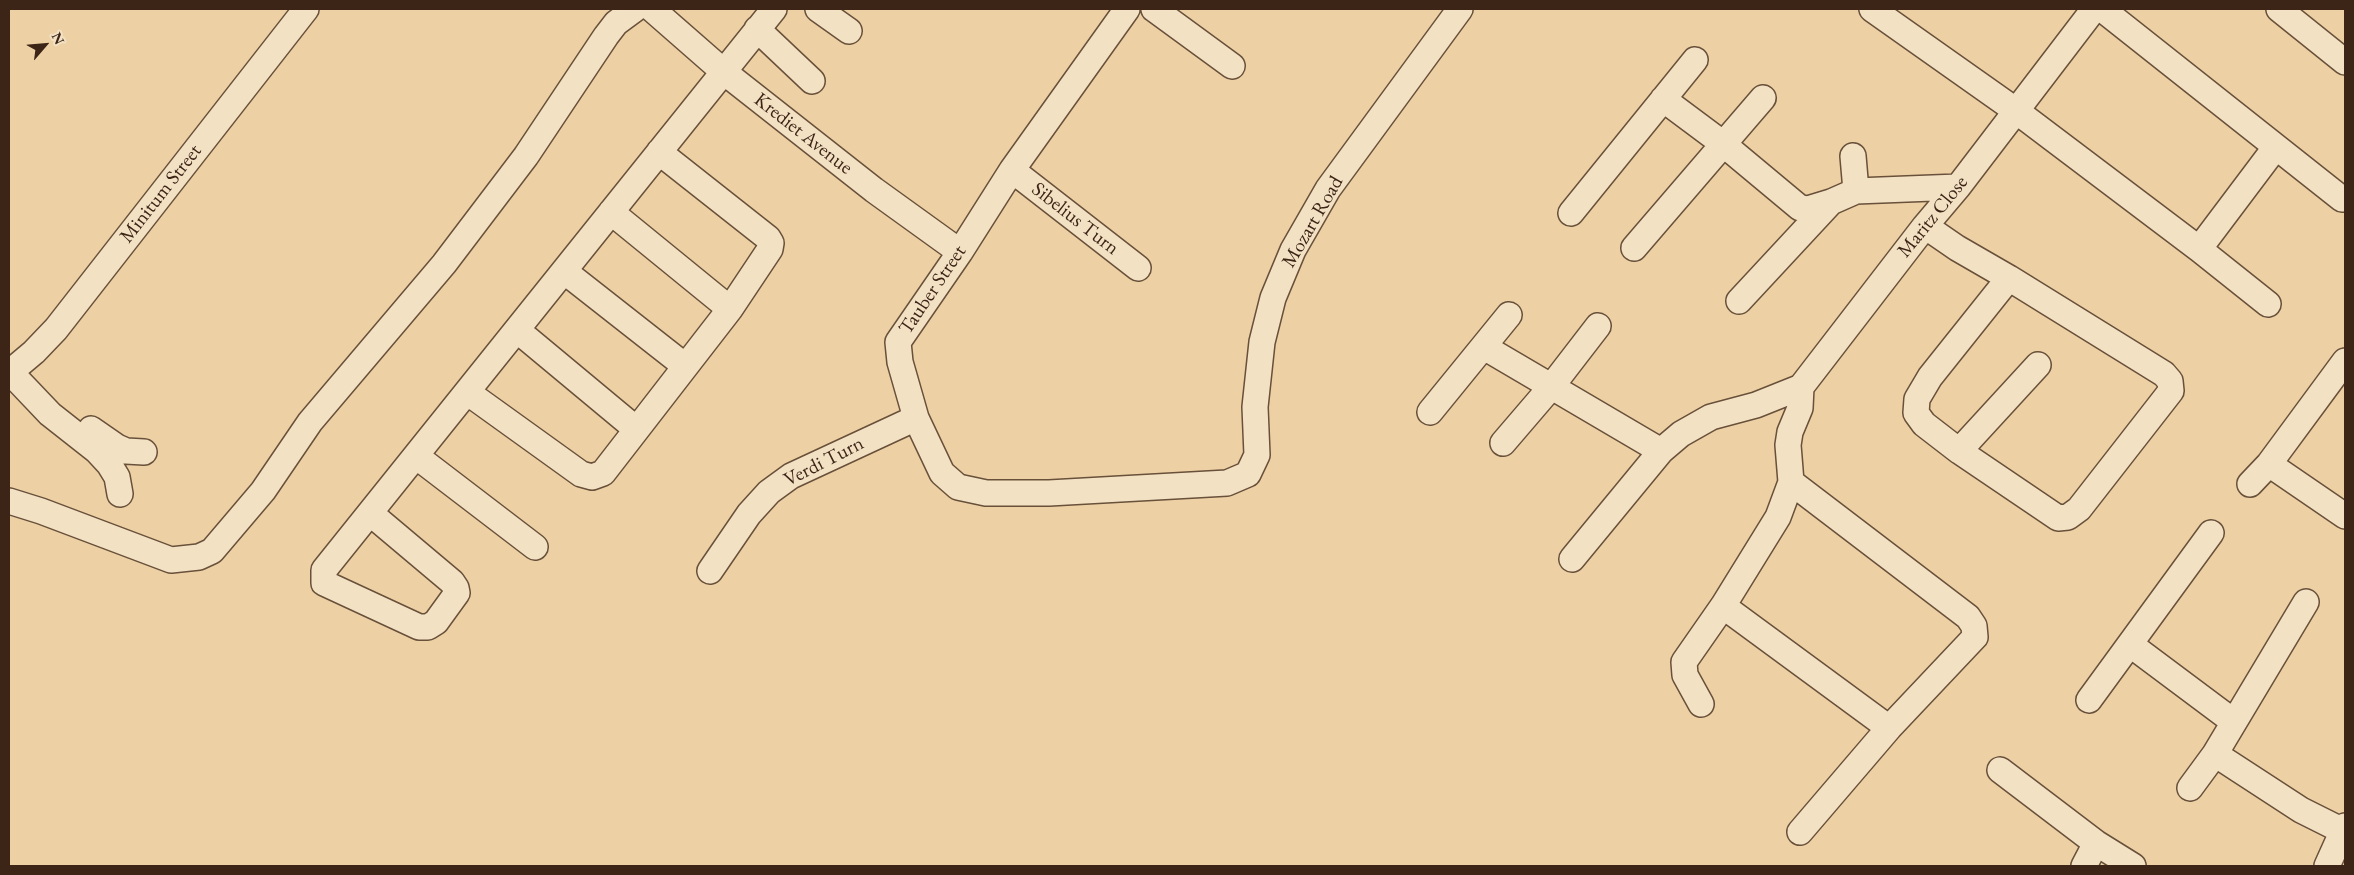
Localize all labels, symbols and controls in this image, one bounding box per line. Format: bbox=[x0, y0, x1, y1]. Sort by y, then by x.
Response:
north arrow bbox=[20, 20, 70, 70]
text: N bbox=[48, 29, 69, 47]
street label: Krediet Avenue bbox=[749, 88, 857, 180]
street label: Minitum Street bbox=[115, 140, 207, 248]
street label: Maritz Close bbox=[1893, 171, 1973, 263]
street label: Mozart Road bbox=[1277, 172, 1349, 272]
street label: Sibelius Turn bbox=[1027, 177, 1123, 261]
street label: Tauber Street bbox=[894, 241, 972, 339]
street label: Verdi Turn bbox=[780, 432, 868, 492]

